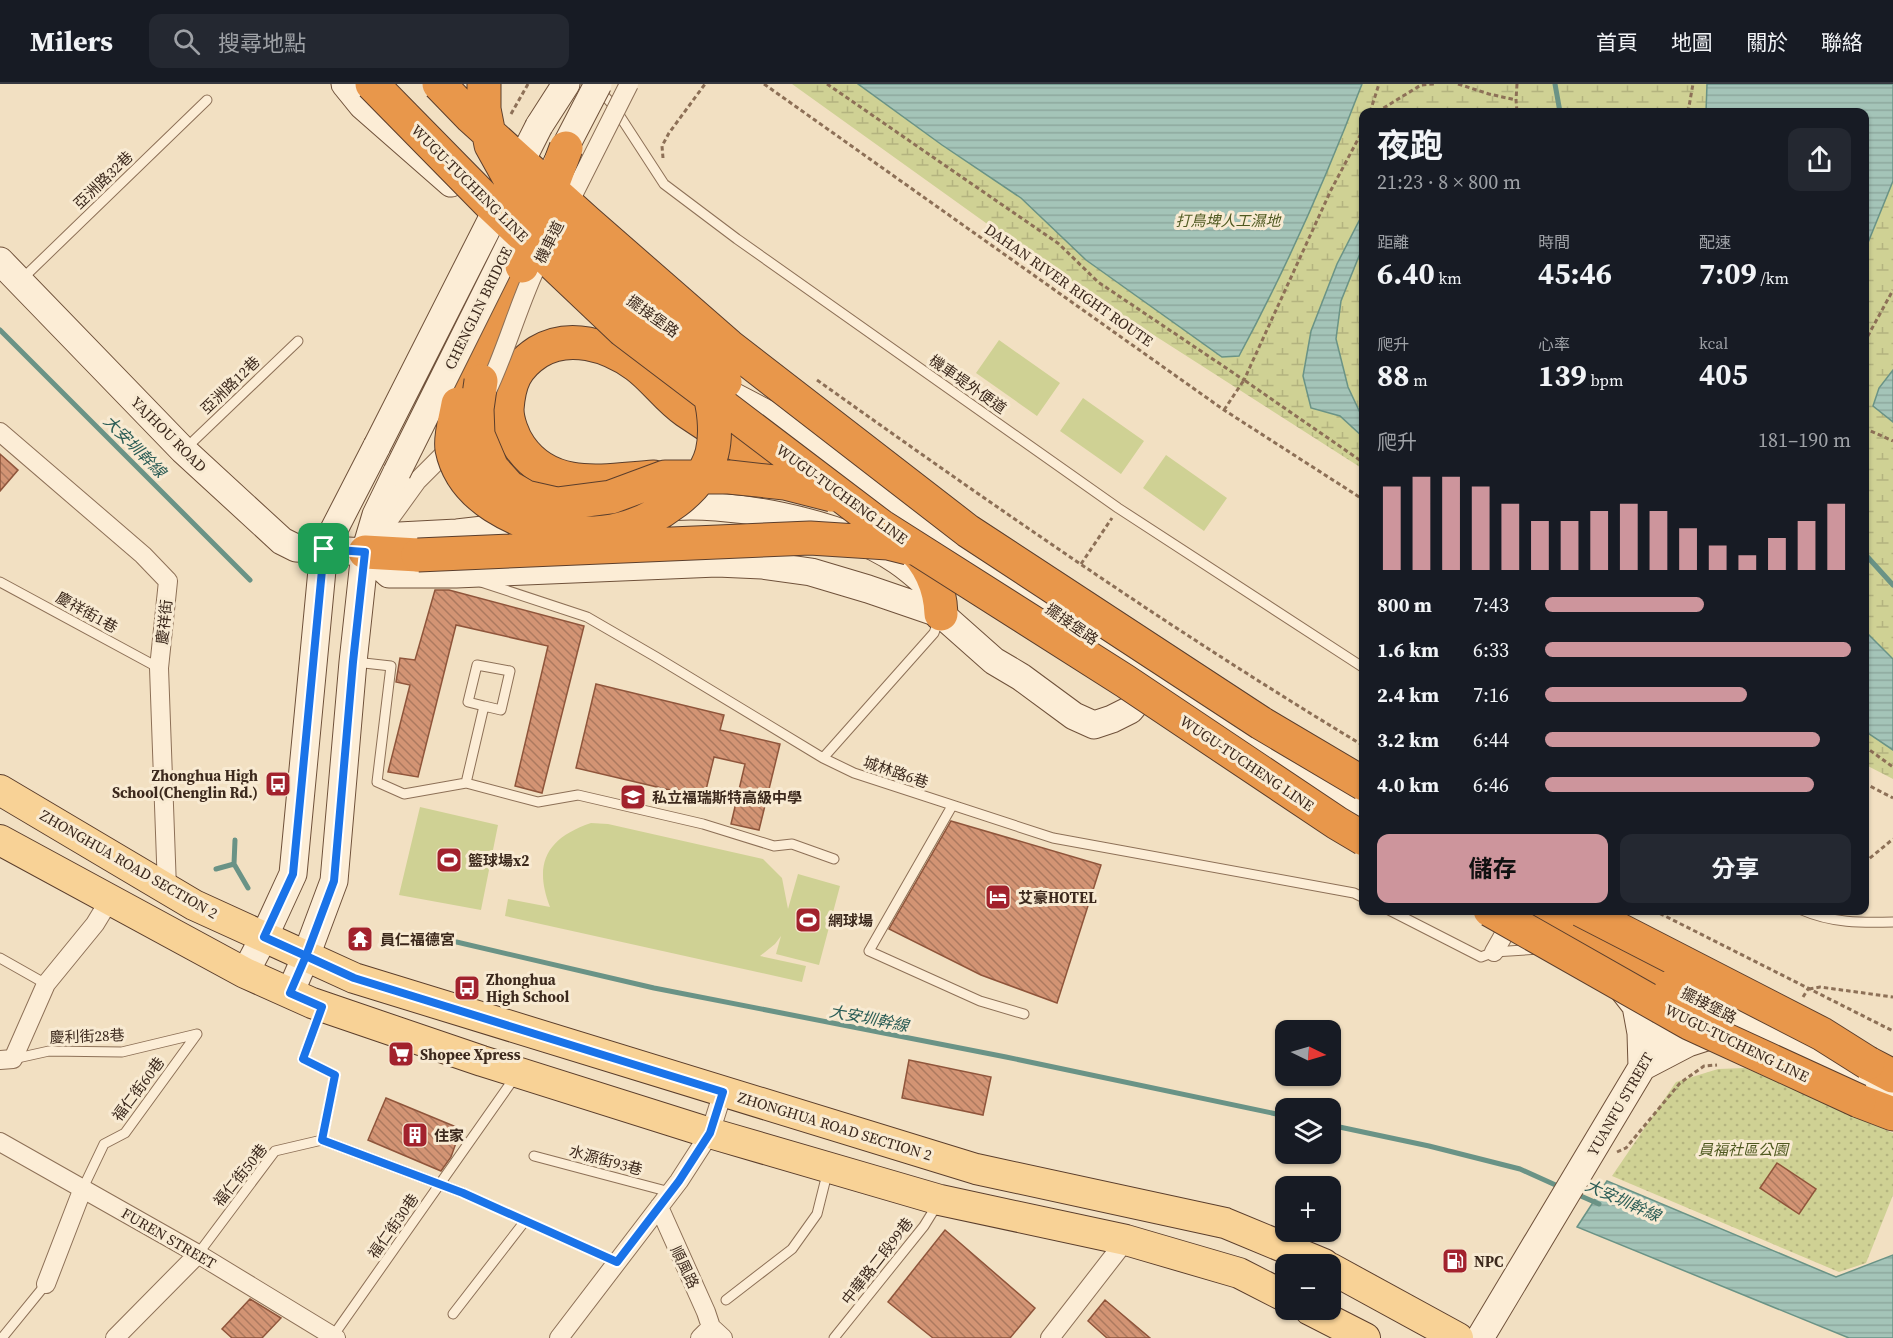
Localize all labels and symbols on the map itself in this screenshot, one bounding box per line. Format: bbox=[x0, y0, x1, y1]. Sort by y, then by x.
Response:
street label: WUGU-TUCHENG LINE bbox=[407, 120, 533, 246]
street label: 亞洲路32巷 bbox=[69, 146, 137, 214]
park label: 打鳥埤人工濕地 bbox=[1175, 210, 1282, 231]
street label: 機車道 bbox=[529, 217, 569, 267]
street label: DAHAN RIVER RIGHT ROUTE bbox=[981, 219, 1157, 351]
street label: CHENGLIN BRIDGE bbox=[439, 243, 517, 373]
street label: 擺接堡路 bbox=[623, 290, 683, 342]
street label: 機車堤外便道 bbox=[925, 350, 1011, 418]
street label: 亞洲路12巷 bbox=[196, 351, 264, 419]
street label: YAJHOU ROAD bbox=[126, 391, 212, 477]
water label: 大安圳幹線 bbox=[99, 410, 172, 483]
street label: WUGU-TUCHENG LINE bbox=[772, 439, 912, 549]
pin bbox=[298, 523, 349, 574]
street label: 慶祥街1巷 bbox=[52, 586, 122, 638]
street label: 擺接堡路 bbox=[1041, 598, 1103, 650]
street label: 慶祥街 bbox=[151, 599, 177, 645]
street label: WUGU-TUCHENG LINE bbox=[1176, 710, 1318, 816]
street label: 城林路6巷 bbox=[861, 751, 931, 793]
place label: Zhonghua High School(Chenglin Rd.) bbox=[112, 765, 258, 803]
bus stop icon: Zhonghua High School(Chenglin Rd.) bbox=[263, 769, 293, 799]
school or university icon: 私立福瑞斯特高級中學 bbox=[618, 782, 648, 812]
place label: 私立福瑞斯特高級中學 bbox=[652, 787, 802, 808]
street label: ZHONGHUA ROAD SECTION 2 bbox=[36, 804, 222, 924]
sports icon: 籃球場x2 bbox=[434, 845, 464, 875]
place label: 籃球場x2 bbox=[468, 850, 529, 871]
hotel icon: 艾豪HOTEL bbox=[983, 882, 1013, 912]
place label: 艾豪HOTEL bbox=[1018, 887, 1097, 908]
sports icon: 網球場 bbox=[793, 905, 823, 935]
place label: 網球場 bbox=[828, 910, 873, 931]
temple icon: 員仁福德宮 bbox=[345, 924, 375, 954]
place label: 員仁福德宮 bbox=[380, 929, 455, 950]
place label: Zhonghua High School bbox=[486, 969, 569, 1007]
bus stop icon: Zhonghua High School bbox=[452, 973, 482, 1003]
street label: 擺接堡路 bbox=[1677, 982, 1741, 1028]
street label: WUGU-TUCHENG LINE bbox=[1661, 999, 1813, 1087]
water label: 大安圳幹線 bbox=[828, 1000, 912, 1037]
north arrow bbox=[1275, 1020, 1341, 1086]
street label: 慶利街28巷 bbox=[49, 1024, 125, 1048]
supermarket icon: Shopee Xpress bbox=[386, 1039, 416, 1069]
place label: Shopee Xpress bbox=[420, 1044, 521, 1065]
street label: YUANFU STREET bbox=[1582, 1048, 1658, 1160]
street label: 福仁街60巷 bbox=[107, 1053, 169, 1125]
street label: ZHONGHUA ROAD SECTION 2 bbox=[735, 1086, 935, 1166]
building icon: 住家 bbox=[400, 1120, 430, 1150]
place label: 住家 bbox=[434, 1125, 464, 1146]
street label: 福仁街50巷 bbox=[208, 1139, 272, 1211]
park label: 員福社區公園 bbox=[1698, 1139, 1790, 1160]
street label: 水源街93巷 bbox=[567, 1140, 645, 1180]
water label: 大安圳幹線 bbox=[1582, 1174, 1666, 1227]
street label: 福仁街30巷 bbox=[363, 1189, 423, 1263]
street label: FUREN STREET bbox=[118, 1202, 220, 1274]
street label: 中華路二段99巷 bbox=[836, 1213, 918, 1309]
street label: 順風路 bbox=[666, 1242, 704, 1292]
fuel station icon: NPC bbox=[1440, 1246, 1470, 1276]
place label: NPC bbox=[1474, 1251, 1503, 1272]

